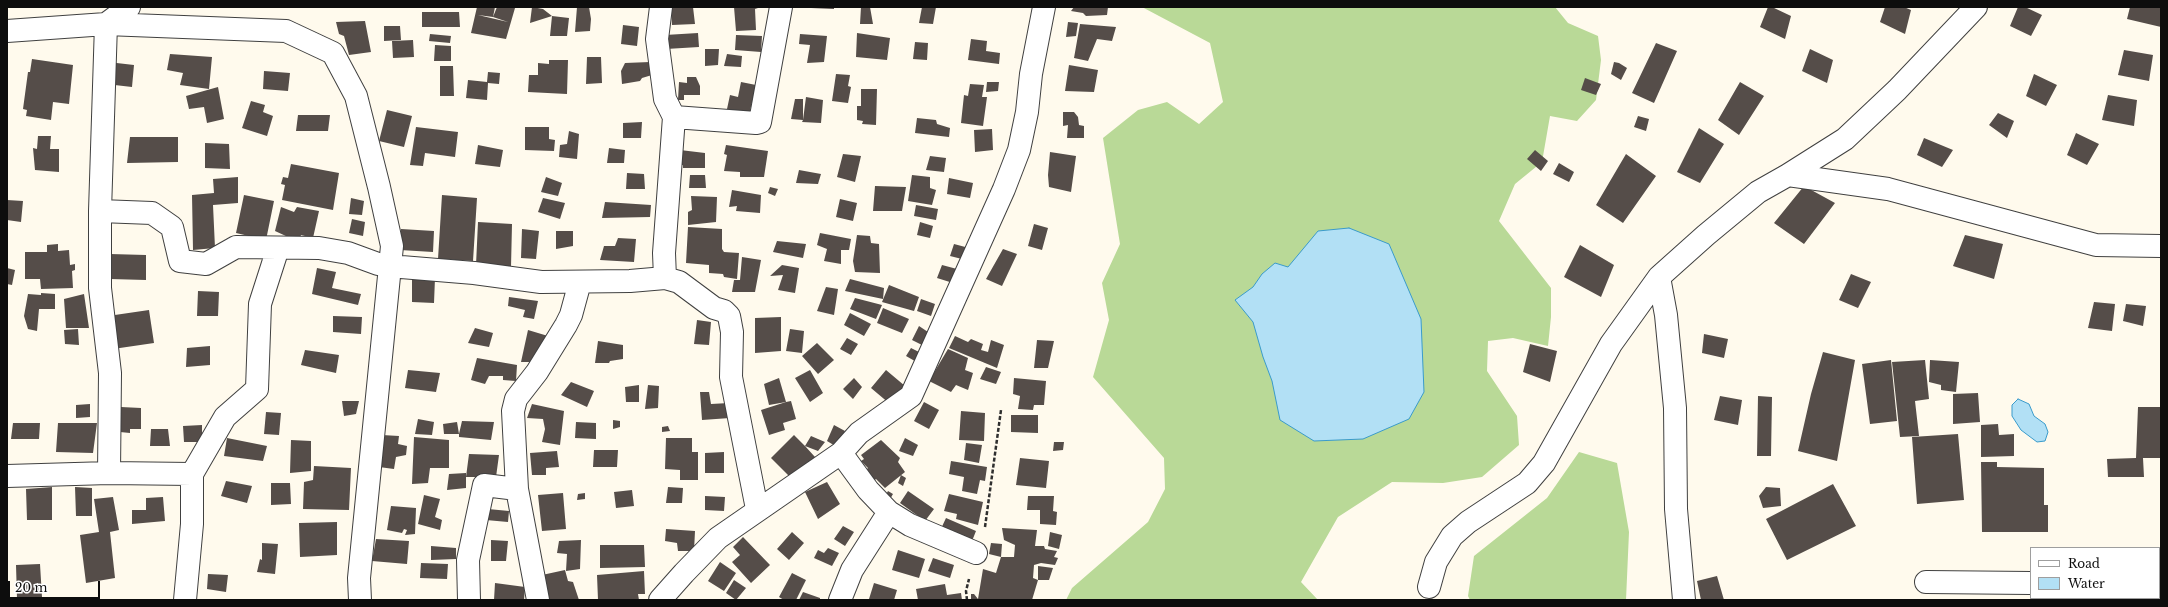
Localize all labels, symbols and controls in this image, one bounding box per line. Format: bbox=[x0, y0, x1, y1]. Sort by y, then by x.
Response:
legend bbox=[2030, 547, 2160, 599]
text: Road bbox=[2068, 556, 2100, 571]
scale bar bbox=[10, 573, 102, 599]
text: Water bbox=[2068, 576, 2105, 591]
text: 20 m bbox=[15, 580, 47, 595]

